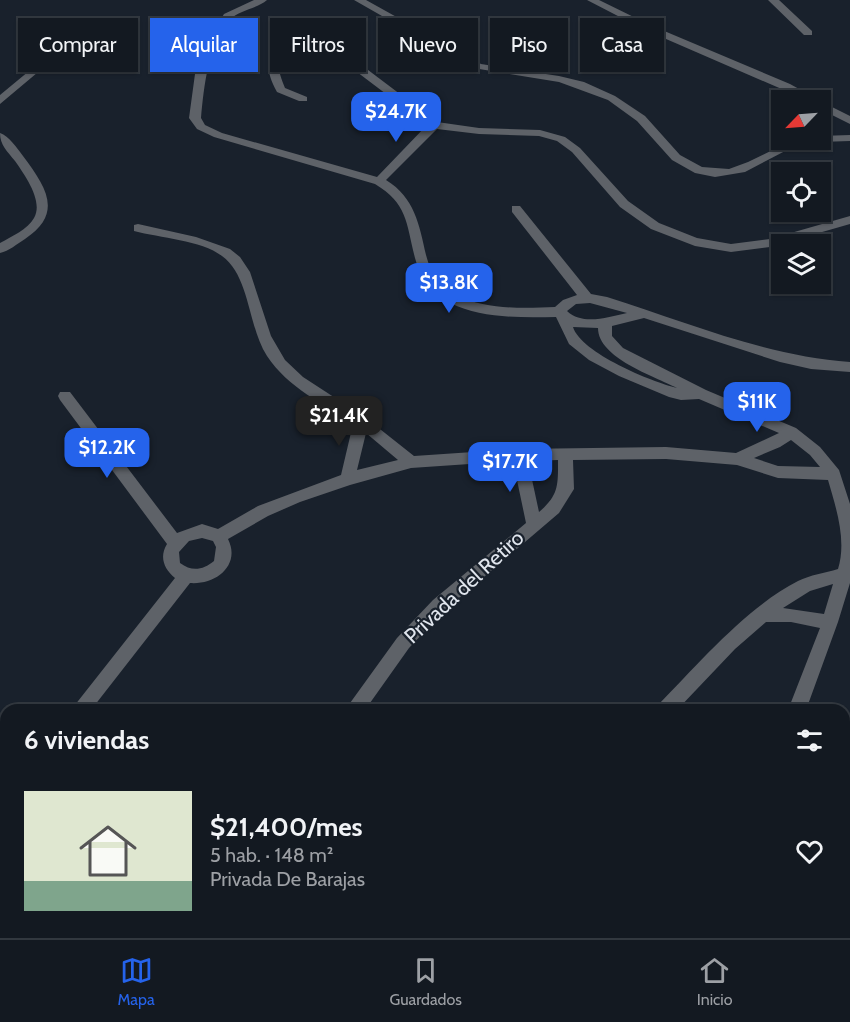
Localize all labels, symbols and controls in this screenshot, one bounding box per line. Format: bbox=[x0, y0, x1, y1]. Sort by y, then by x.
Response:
chip: Comprar bbox=[18, 18, 138, 72]
chip: Alquilar bbox=[150, 18, 258, 72]
chip: Filtros bbox=[270, 18, 366, 72]
chip: Nuevo bbox=[378, 18, 478, 72]
chip: Piso bbox=[490, 18, 568, 72]
chip: Casa bbox=[580, 18, 664, 72]
north arrow bbox=[771, 90, 831, 150]
map controls bbox=[771, 90, 831, 294]
pin: $24.7K bbox=[347, 92, 445, 143]
text: $24.7K bbox=[365, 99, 427, 123]
button: locate bbox=[771, 162, 831, 222]
button: layers bbox=[771, 234, 831, 294]
pin: $13.8K bbox=[400, 263, 498, 314]
text: $13.8K bbox=[420, 270, 478, 294]
pin: $11K bbox=[721, 382, 793, 433]
text: $11K bbox=[738, 389, 776, 413]
pin: $21.4K bbox=[290, 396, 388, 447]
text: $21.4K bbox=[310, 403, 368, 427]
pin: $12.2K bbox=[58, 428, 156, 479]
text: $12.2K bbox=[78, 435, 136, 459]
pin: $17.7K bbox=[461, 442, 559, 493]
text: $17.7K bbox=[482, 449, 538, 473]
street label: Privada del Retiro bbox=[399, 525, 529, 648]
text: 6 viviendas bbox=[24, 724, 149, 756]
icon: filters bbox=[793, 724, 826, 757]
text: $21,400/mes bbox=[210, 811, 363, 843]
icon: home bbox=[72, 815, 144, 887]
icon: heart bbox=[793, 835, 826, 868]
text: 5 hab. · 148 m² bbox=[210, 843, 333, 867]
text: Privada De Barajas bbox=[210, 867, 365, 891]
tab: Mapa bbox=[117, 954, 155, 1009]
tab: Guardados bbox=[390, 954, 462, 1009]
tab: Inicio bbox=[697, 954, 733, 1009]

